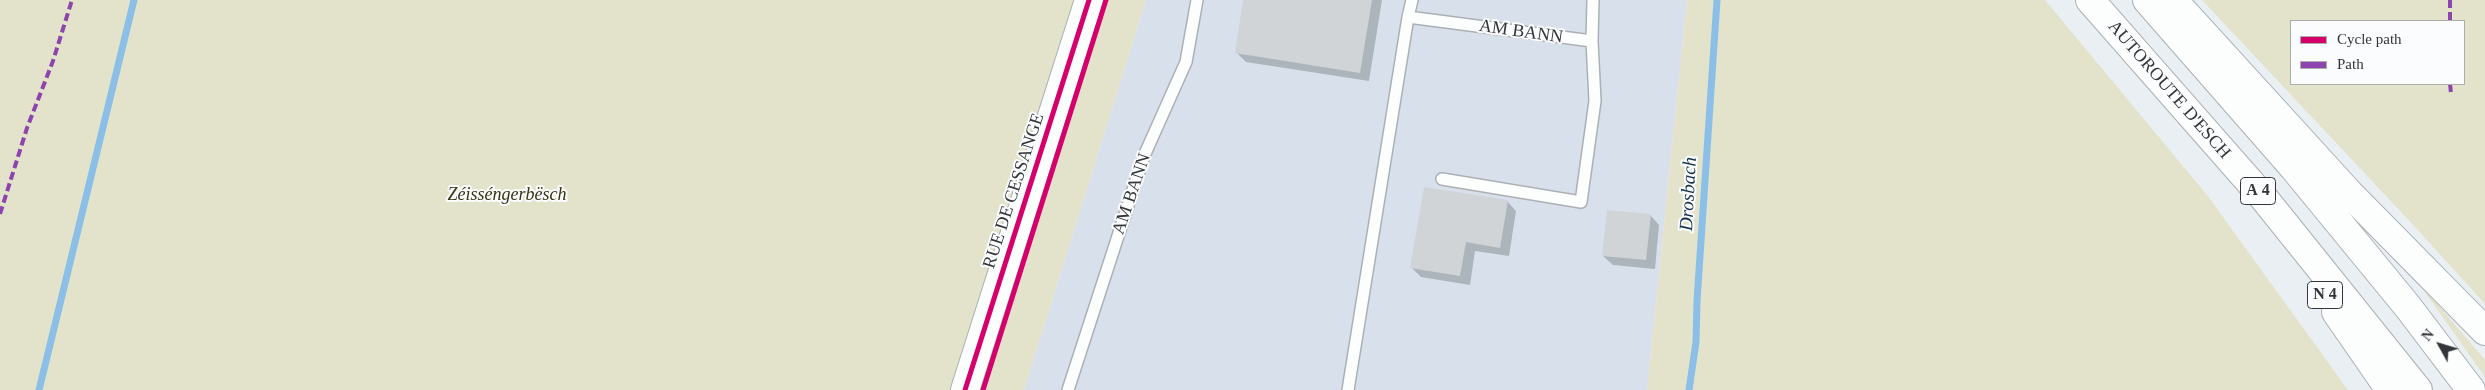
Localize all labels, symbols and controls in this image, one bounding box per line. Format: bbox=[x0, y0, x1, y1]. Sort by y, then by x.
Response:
street label: AM BANN bbox=[1478, 15, 1564, 49]
street label: AUTOROUTE D'ESCH bbox=[2103, 16, 2235, 164]
legend bbox=[2290, 20, 2465, 85]
text: Cycle path bbox=[2337, 31, 2402, 47]
text: Path bbox=[2337, 56, 2364, 72]
street label: RUE DE CESSANGE bbox=[979, 111, 1049, 271]
street label: AM BANN bbox=[1108, 151, 1156, 237]
water label: Drosbach bbox=[1676, 156, 1702, 232]
road number: A 4 bbox=[2240, 178, 2276, 205]
park label: Zéisséngerbësch bbox=[448, 184, 566, 206]
road number: N 4 bbox=[2308, 282, 2342, 308]
north arrow bbox=[2415, 320, 2465, 370]
text: N bbox=[2419, 327, 2437, 344]

